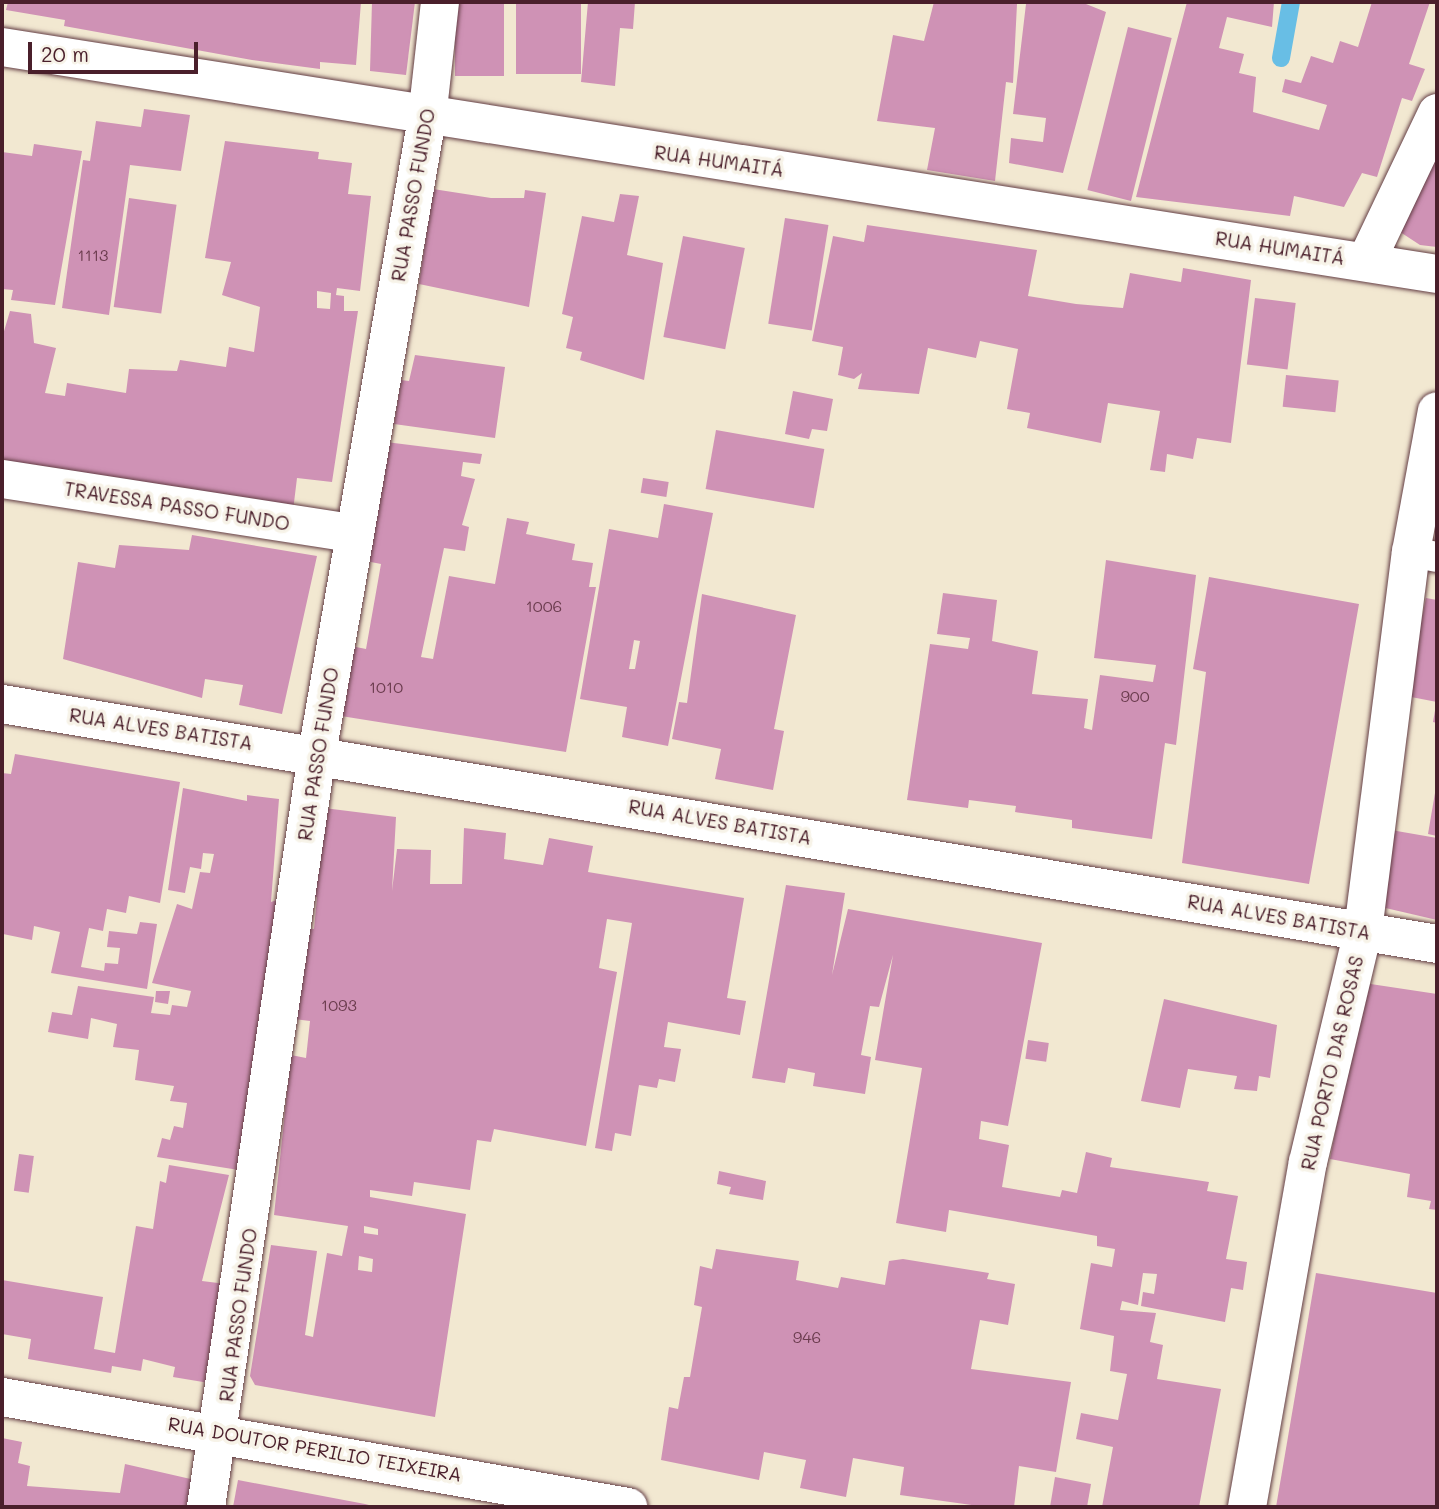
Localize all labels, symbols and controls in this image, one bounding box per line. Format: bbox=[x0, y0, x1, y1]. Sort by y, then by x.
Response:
scale bar bbox=[32, 28, 201, 72]
text: 20 m bbox=[41, 40, 89, 67]
street label: RUA PASSO FUNDO bbox=[387, 107, 439, 283]
street label: RUA HUMAITÁ bbox=[653, 141, 785, 181]
street label: RUA HUMAITÁ bbox=[1214, 227, 1346, 269]
house number: 1113 bbox=[78, 245, 108, 265]
street label: TRAVESSA PASSO FUNDO bbox=[63, 477, 291, 535]
house number: 1006 bbox=[526, 596, 562, 616]
street label: RUA PASSO FUNDO bbox=[293, 666, 343, 842]
house number: 1010 bbox=[369, 677, 403, 697]
house number: 900 bbox=[1120, 686, 1150, 706]
street label: RUA ALVES BATISTA bbox=[68, 703, 254, 755]
street label: RUA ALVES BATISTA bbox=[627, 795, 813, 849]
street label: RUA ALVES BATISTA bbox=[1186, 890, 1372, 944]
street label: RUA PORTO DAS ROSAS bbox=[1296, 954, 1368, 1172]
house number: 1093 bbox=[321, 995, 357, 1015]
street label: RUA PASSO FUNDO bbox=[215, 1227, 261, 1403]
house number: 946 bbox=[793, 1327, 821, 1347]
street label: RUA DOUTOR PERILIO TEIXEIRA bbox=[166, 1412, 464, 1486]

